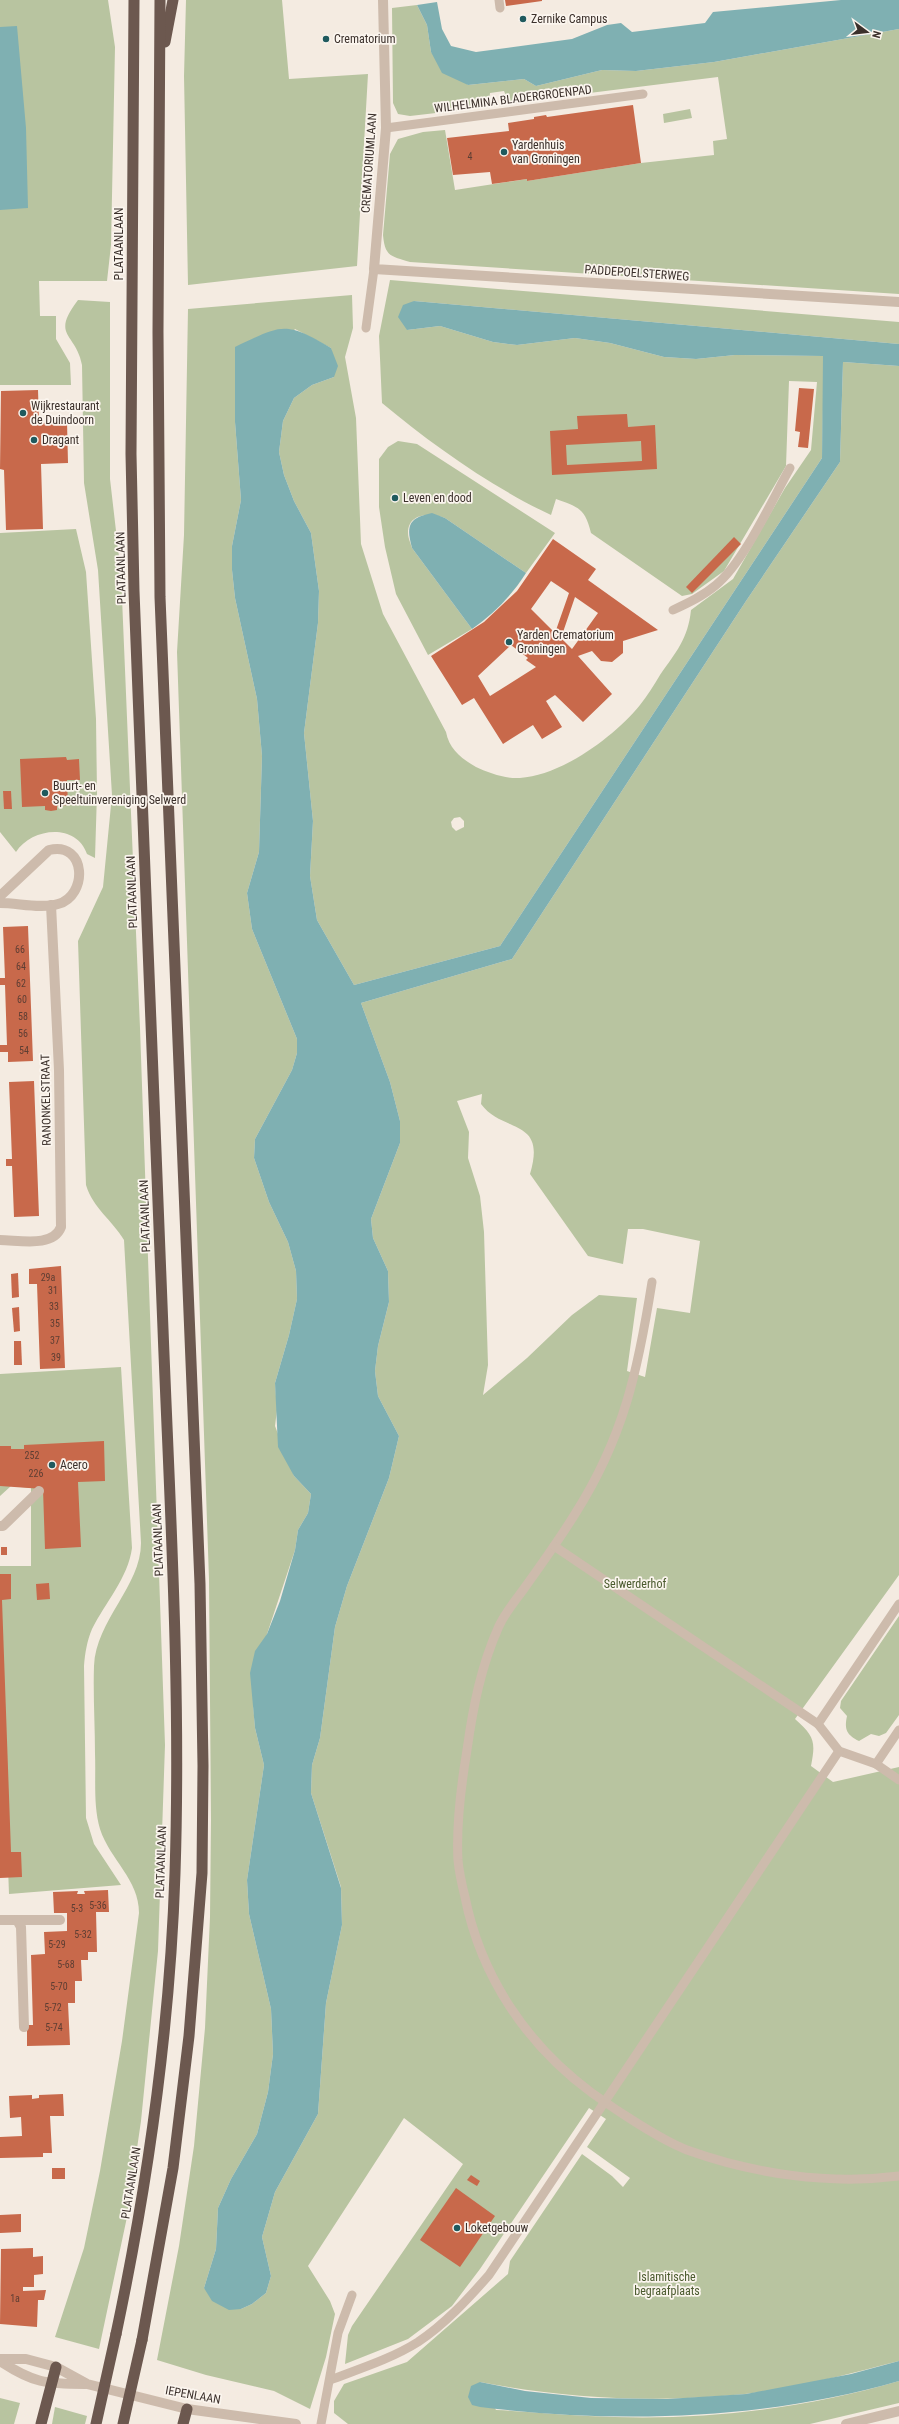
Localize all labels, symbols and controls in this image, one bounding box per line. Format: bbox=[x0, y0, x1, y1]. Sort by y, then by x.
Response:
place label: Zernike Campus bbox=[531, 12, 607, 26]
north arrow bbox=[847, 12, 887, 52]
marker: Zernike Campus bbox=[518, 14, 528, 24]
text: N bbox=[869, 30, 883, 40]
place label: Crematorium bbox=[334, 32, 395, 46]
marker: Crematorium bbox=[321, 34, 331, 44]
street label: WILHELMINA BLADERGROENPAD bbox=[434, 82, 593, 116]
street label: CREMATORIUMLAAN bbox=[359, 113, 379, 213]
place label: Yardenhuis van Groningen bbox=[512, 138, 580, 166]
marker: Yardenhuis van Groningen bbox=[499, 147, 509, 157]
house number: 4 bbox=[468, 151, 473, 162]
street label: PLATAANLAAN bbox=[112, 208, 126, 280]
street label: PADDEPOELSTERWEG bbox=[584, 262, 690, 284]
place label: Wijkrestaurant de Duindoorn bbox=[31, 399, 100, 427]
marker: Wijkrestaurant de Duindoorn bbox=[18, 408, 28, 418]
place label: Dragant bbox=[42, 433, 79, 447]
marker: Dragant bbox=[29, 435, 39, 445]
place label: Leven en dood bbox=[403, 491, 472, 505]
marker: Leven en dood bbox=[390, 493, 400, 503]
street label: PLATAANLAAN bbox=[113, 531, 129, 605]
place label: Yarden Crematorium Groningen bbox=[517, 628, 614, 656]
marker: Yarden Crematorium Groningen bbox=[504, 637, 514, 647]
place label: Buurt- en Speeltuinvereniging Selwerd bbox=[53, 779, 186, 807]
marker: Buurt- en Speeltuinvereniging Selwerd bbox=[40, 788, 50, 798]
street label: PLATAANLAAN bbox=[124, 855, 140, 929]
house number: 66 bbox=[15, 944, 25, 955]
house number: 64 bbox=[16, 961, 26, 972]
house number: 62 bbox=[16, 978, 26, 989]
house number: 60 bbox=[17, 994, 27, 1005]
house number: 58 bbox=[18, 1011, 28, 1022]
house number: 56 bbox=[18, 1028, 28, 1039]
house number: 54 bbox=[19, 1045, 29, 1056]
street label: RANONKELSTRAAT bbox=[38, 1054, 54, 1146]
street label: PLATAANLAAN bbox=[137, 1179, 153, 1253]
house number: 29a bbox=[41, 1272, 56, 1283]
house number: 31 bbox=[48, 1285, 58, 1296]
house number: 33 bbox=[49, 1301, 59, 1312]
house number: 35 bbox=[50, 1318, 60, 1329]
house number: 37 bbox=[50, 1335, 60, 1346]
house number: 39 bbox=[51, 1352, 61, 1363]
house number: 252 bbox=[25, 1450, 39, 1461]
place label: Acero bbox=[60, 1458, 88, 1472]
marker: Acero bbox=[47, 1460, 57, 1470]
house number: 226 bbox=[29, 1468, 43, 1479]
street label: PLATAANLAAN bbox=[150, 1503, 166, 1577]
park label: Selwerderhof bbox=[604, 1577, 666, 1591]
street label: PLATAANLAAN bbox=[153, 1825, 169, 1899]
house number: 5-36 bbox=[89, 1900, 107, 1911]
house number: 5-3 bbox=[71, 1903, 83, 1914]
house number: 5-32 bbox=[74, 1929, 92, 1940]
house number: 5-29 bbox=[48, 1939, 66, 1950]
house number: 5-68 bbox=[57, 1959, 75, 1970]
house number: 5-70 bbox=[50, 1981, 68, 1992]
house number: 5-72 bbox=[44, 2002, 62, 2013]
house number: 5-74 bbox=[45, 2022, 63, 2033]
street label: PLATAANLAAN bbox=[118, 2146, 144, 2220]
place label: Loketgebouw bbox=[465, 2221, 528, 2235]
marker: Loketgebouw bbox=[452, 2223, 462, 2233]
park label: Islamitische begraafplaats bbox=[634, 2270, 700, 2298]
house number: 1a bbox=[10, 2293, 20, 2304]
street label: IEPENLAAN bbox=[164, 2383, 222, 2407]

